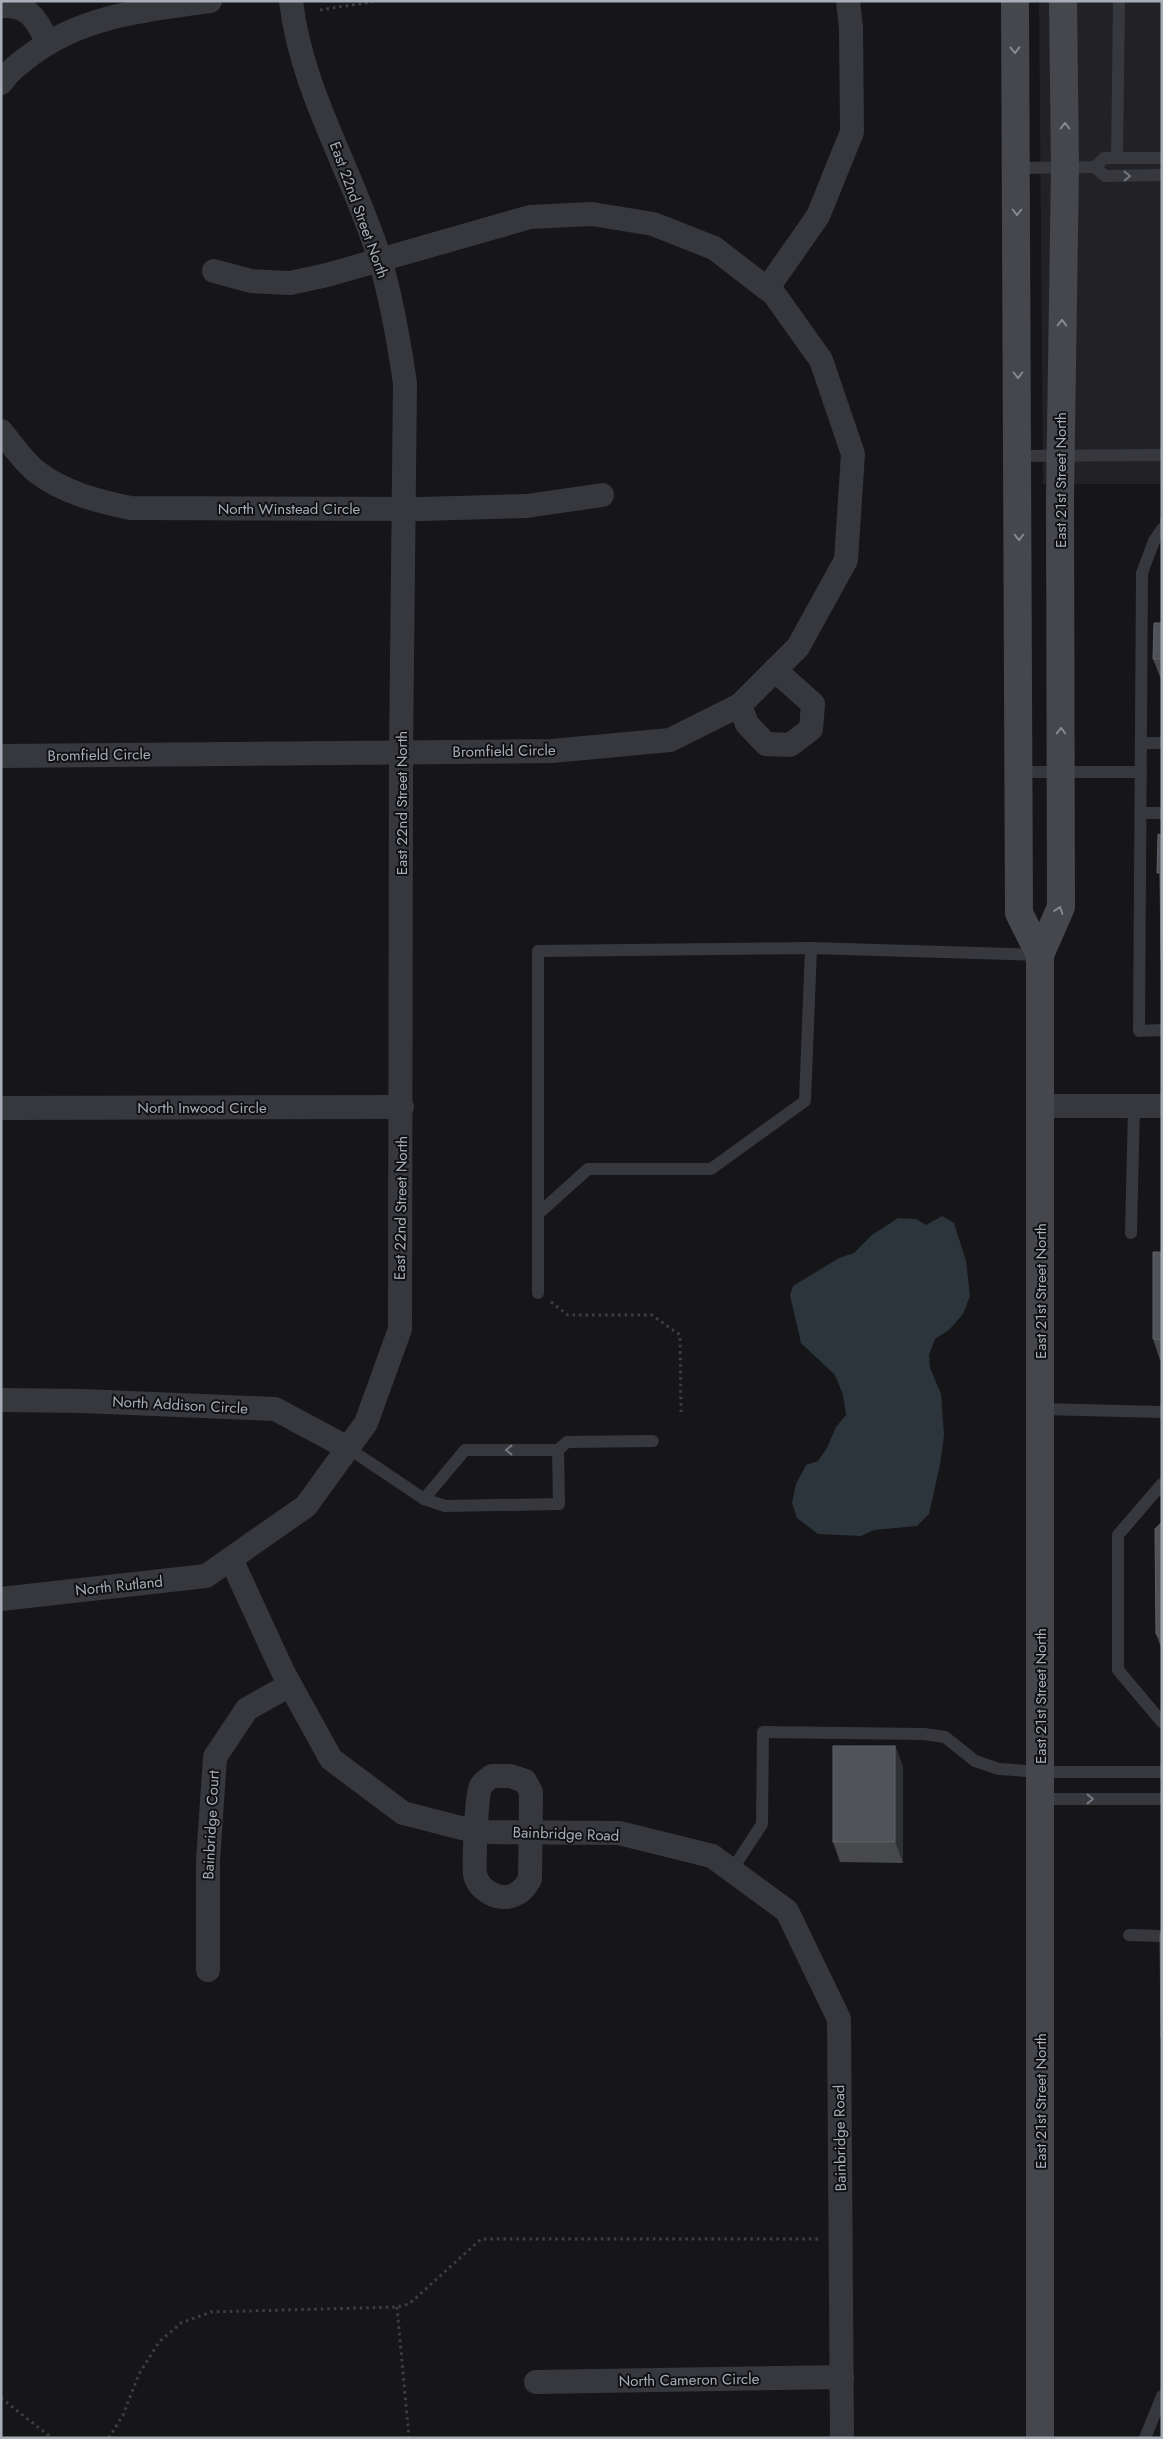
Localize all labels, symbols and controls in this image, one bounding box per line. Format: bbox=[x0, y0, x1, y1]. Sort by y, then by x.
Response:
one-way arrow bbox=[1010, 46, 1020, 54]
one-way arrow bbox=[1060, 122, 1070, 130]
street label: East 22nd Street North bbox=[324, 138, 394, 282]
one-way arrow bbox=[1123, 170, 1131, 181]
one-way arrow bbox=[1012, 209, 1022, 217]
one-way arrow bbox=[1057, 319, 1067, 327]
one-way arrow bbox=[1013, 372, 1023, 379]
street label: East 21st Street North bbox=[1050, 412, 1072, 548]
street label: North Winstead Circle bbox=[218, 498, 361, 520]
one-way arrow bbox=[1014, 534, 1024, 542]
one-way arrow bbox=[1056, 727, 1066, 734]
street label: East 22nd Street North bbox=[391, 731, 413, 875]
street label: Bromfield Circle bbox=[452, 739, 556, 763]
street label: Bromfield Circle bbox=[47, 743, 151, 767]
one-way arrow bbox=[1053, 906, 1063, 915]
street label: North Inwood Circle bbox=[137, 1097, 267, 1119]
street label: East 22nd Street North bbox=[389, 1136, 413, 1280]
street label: East 21st Street North bbox=[1030, 1223, 1052, 1359]
street label: North Addison Circle bbox=[112, 1390, 249, 1420]
one-way arrow bbox=[505, 1445, 512, 1455]
street label: North Rutland bbox=[74, 1570, 164, 1602]
street label: East 21st Street North bbox=[1030, 1628, 1052, 1764]
street label: Bainbridge Court bbox=[197, 1769, 225, 1880]
one-way arrow bbox=[1086, 1794, 1094, 1804]
street label: Bainbridge Road bbox=[512, 1821, 620, 1847]
street label: East 21st Street North bbox=[1030, 2033, 1052, 2169]
street label: Bainbridge Road bbox=[828, 2084, 852, 2192]
street label: North Cameron Circle bbox=[618, 2368, 760, 2392]

